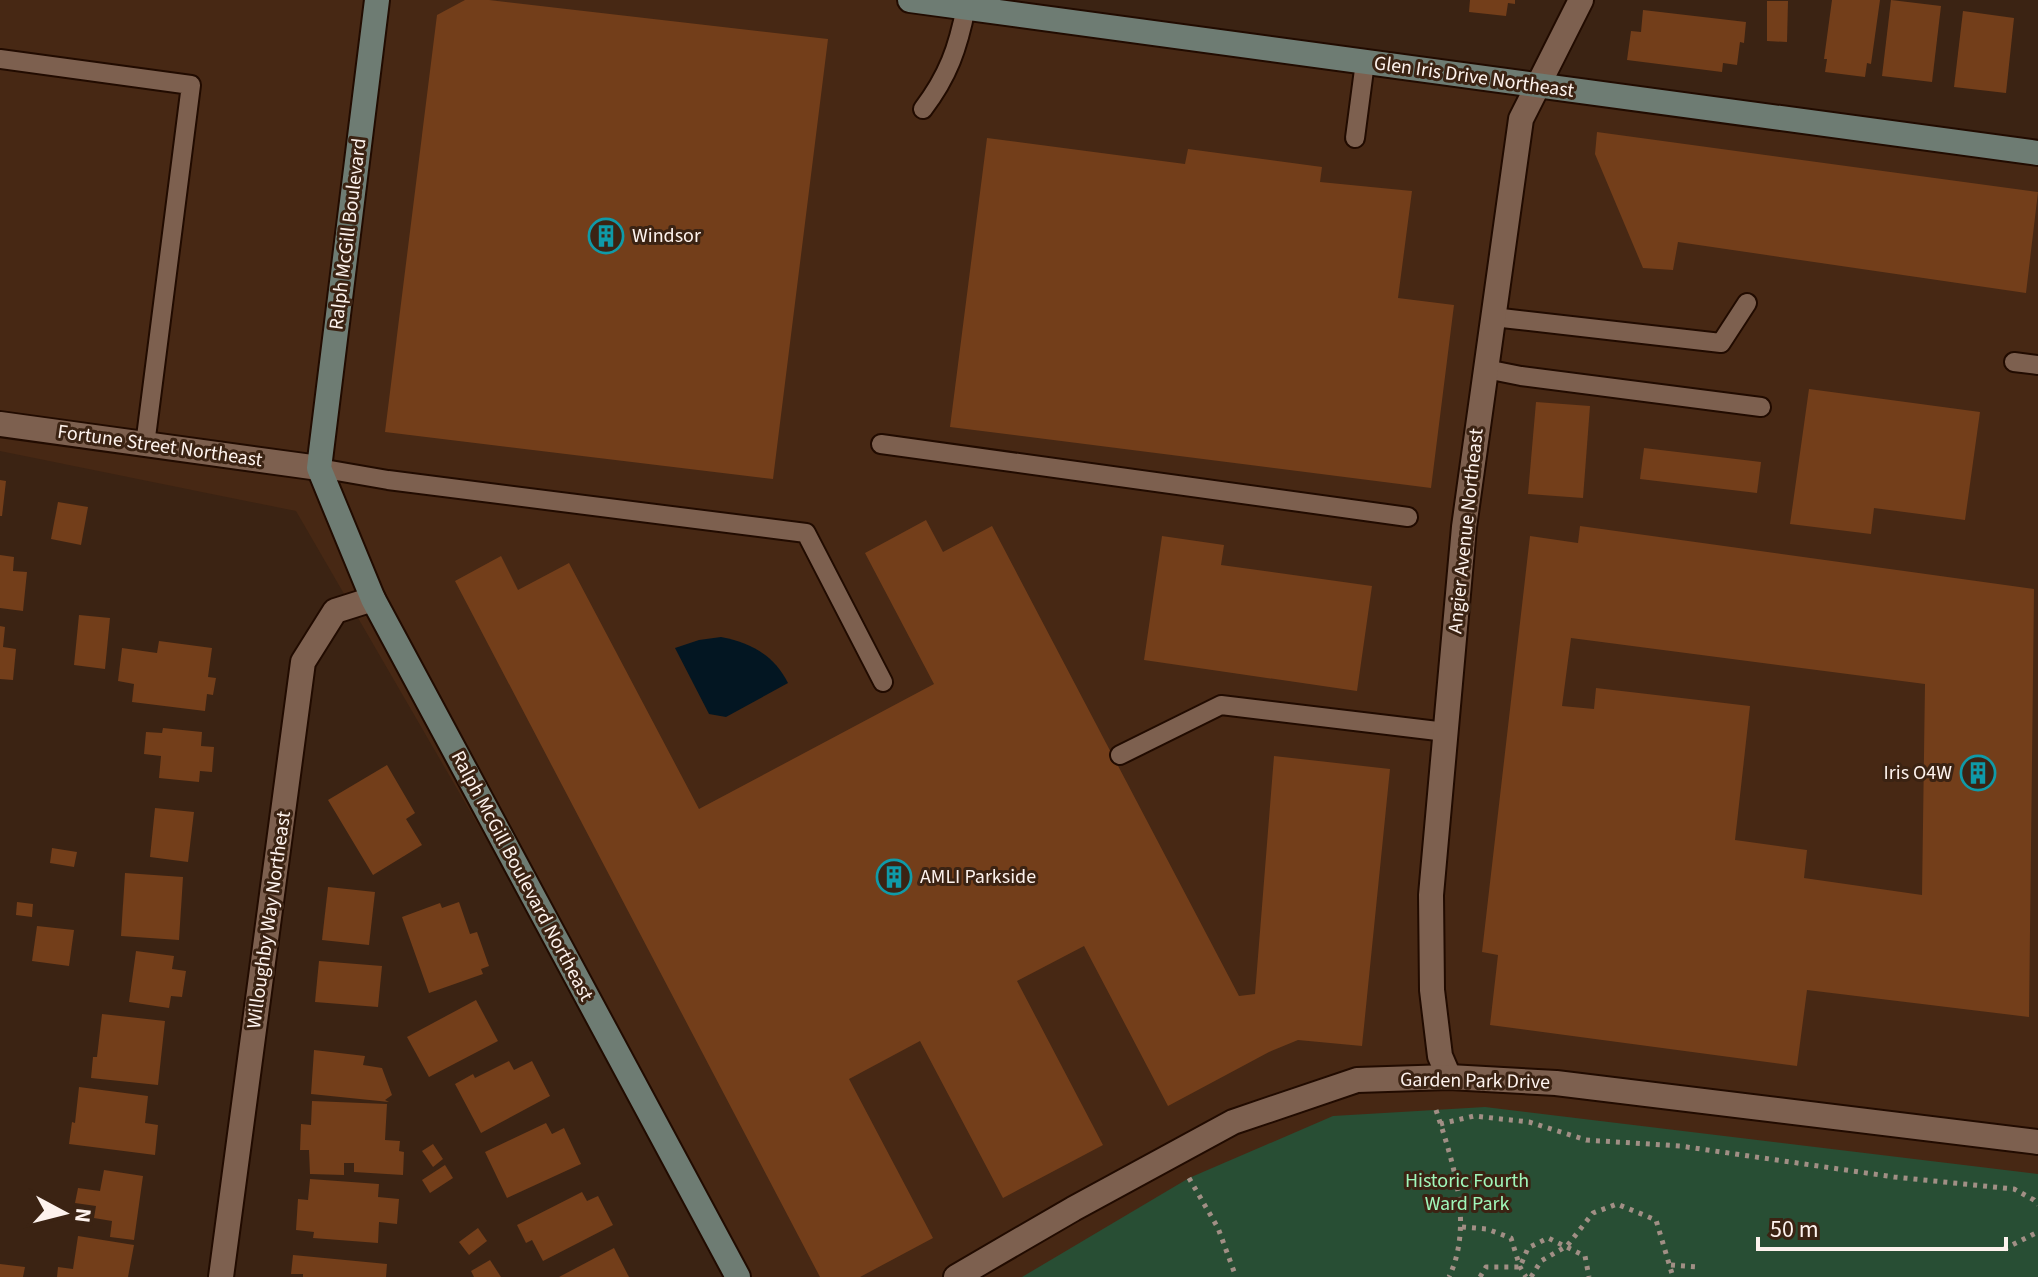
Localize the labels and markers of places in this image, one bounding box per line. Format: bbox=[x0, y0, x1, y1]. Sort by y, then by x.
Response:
building icon: Windsor bbox=[587, 217, 625, 255]
place label: Windsor bbox=[632, 222, 701, 250]
building icon: Iris O4W bbox=[1959, 754, 1997, 792]
place label: Iris O4W bbox=[1884, 759, 1952, 787]
building icon: AMLI Parkside bbox=[875, 858, 913, 896]
place label: AMLI Parkside bbox=[920, 863, 1036, 891]

